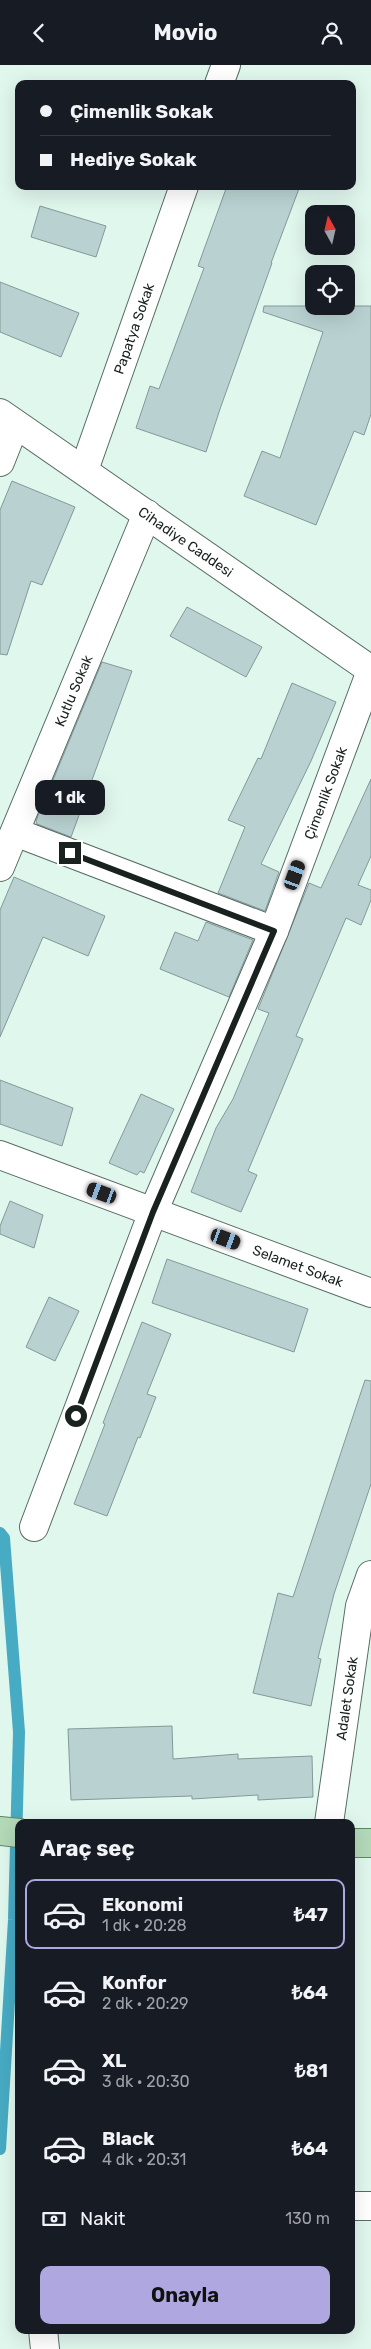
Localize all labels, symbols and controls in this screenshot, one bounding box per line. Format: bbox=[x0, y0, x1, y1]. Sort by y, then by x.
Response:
icon: back bbox=[25, 19, 53, 47]
text: Movio bbox=[153, 19, 218, 46]
icon: person bbox=[318, 19, 346, 47]
text: Çimenlik Sokak bbox=[70, 100, 213, 123]
text: Hediye Sokak bbox=[70, 148, 197, 171]
north arrow bbox=[305, 205, 355, 255]
map controls bbox=[305, 205, 355, 315]
button: locate bbox=[305, 265, 355, 315]
street label: Papatya Sokak bbox=[110, 280, 158, 376]
street label: Cihadiye Caddesi bbox=[135, 503, 236, 580]
street label: Kutlu Sokak bbox=[51, 652, 96, 729]
street label: Çimenlik Sokak bbox=[300, 744, 351, 842]
callout: 1 dk bbox=[35, 781, 105, 815]
text: 1 dk bbox=[55, 788, 85, 807]
route end bbox=[59, 842, 81, 864]
car bbox=[282, 858, 307, 892]
car bbox=[85, 1181, 118, 1205]
car bbox=[209, 1227, 242, 1251]
street label: Selamet Sokak bbox=[250, 1241, 347, 1291]
route start bbox=[65, 1405, 87, 1427]
street label: Adalet Sokak bbox=[332, 1655, 361, 1741]
text: Araç seç bbox=[40, 1835, 134, 1862]
icon: car bbox=[42, 1892, 87, 1937]
text: Ekonomi bbox=[102, 1893, 183, 1916]
text: ₺47 bbox=[294, 1903, 328, 1926]
text: 1 dk · 20:28 bbox=[102, 1916, 187, 1935]
icon: car bbox=[42, 1970, 87, 2015]
text: Konfor bbox=[102, 1971, 166, 1994]
text: ₺64 bbox=[292, 1981, 328, 2004]
text: 2 dk · 20:29 bbox=[102, 1994, 189, 2013]
icon: car bbox=[42, 2048, 87, 2093]
text: XL bbox=[102, 2049, 126, 2072]
text: ₺81 bbox=[295, 2059, 328, 2082]
text: 3 dk · 20:30 bbox=[102, 2072, 190, 2091]
icon: car bbox=[42, 2126, 87, 2171]
text: Black bbox=[102, 2127, 154, 2150]
text: ₺64 bbox=[292, 2137, 328, 2160]
text: 4 dk · 20:31 bbox=[102, 2150, 186, 2169]
icon: cash bbox=[40, 2205, 68, 2233]
text: Nakit bbox=[80, 2207, 126, 2230]
text: 130 m bbox=[285, 2209, 330, 2228]
button: Onayla bbox=[40, 2266, 330, 2324]

